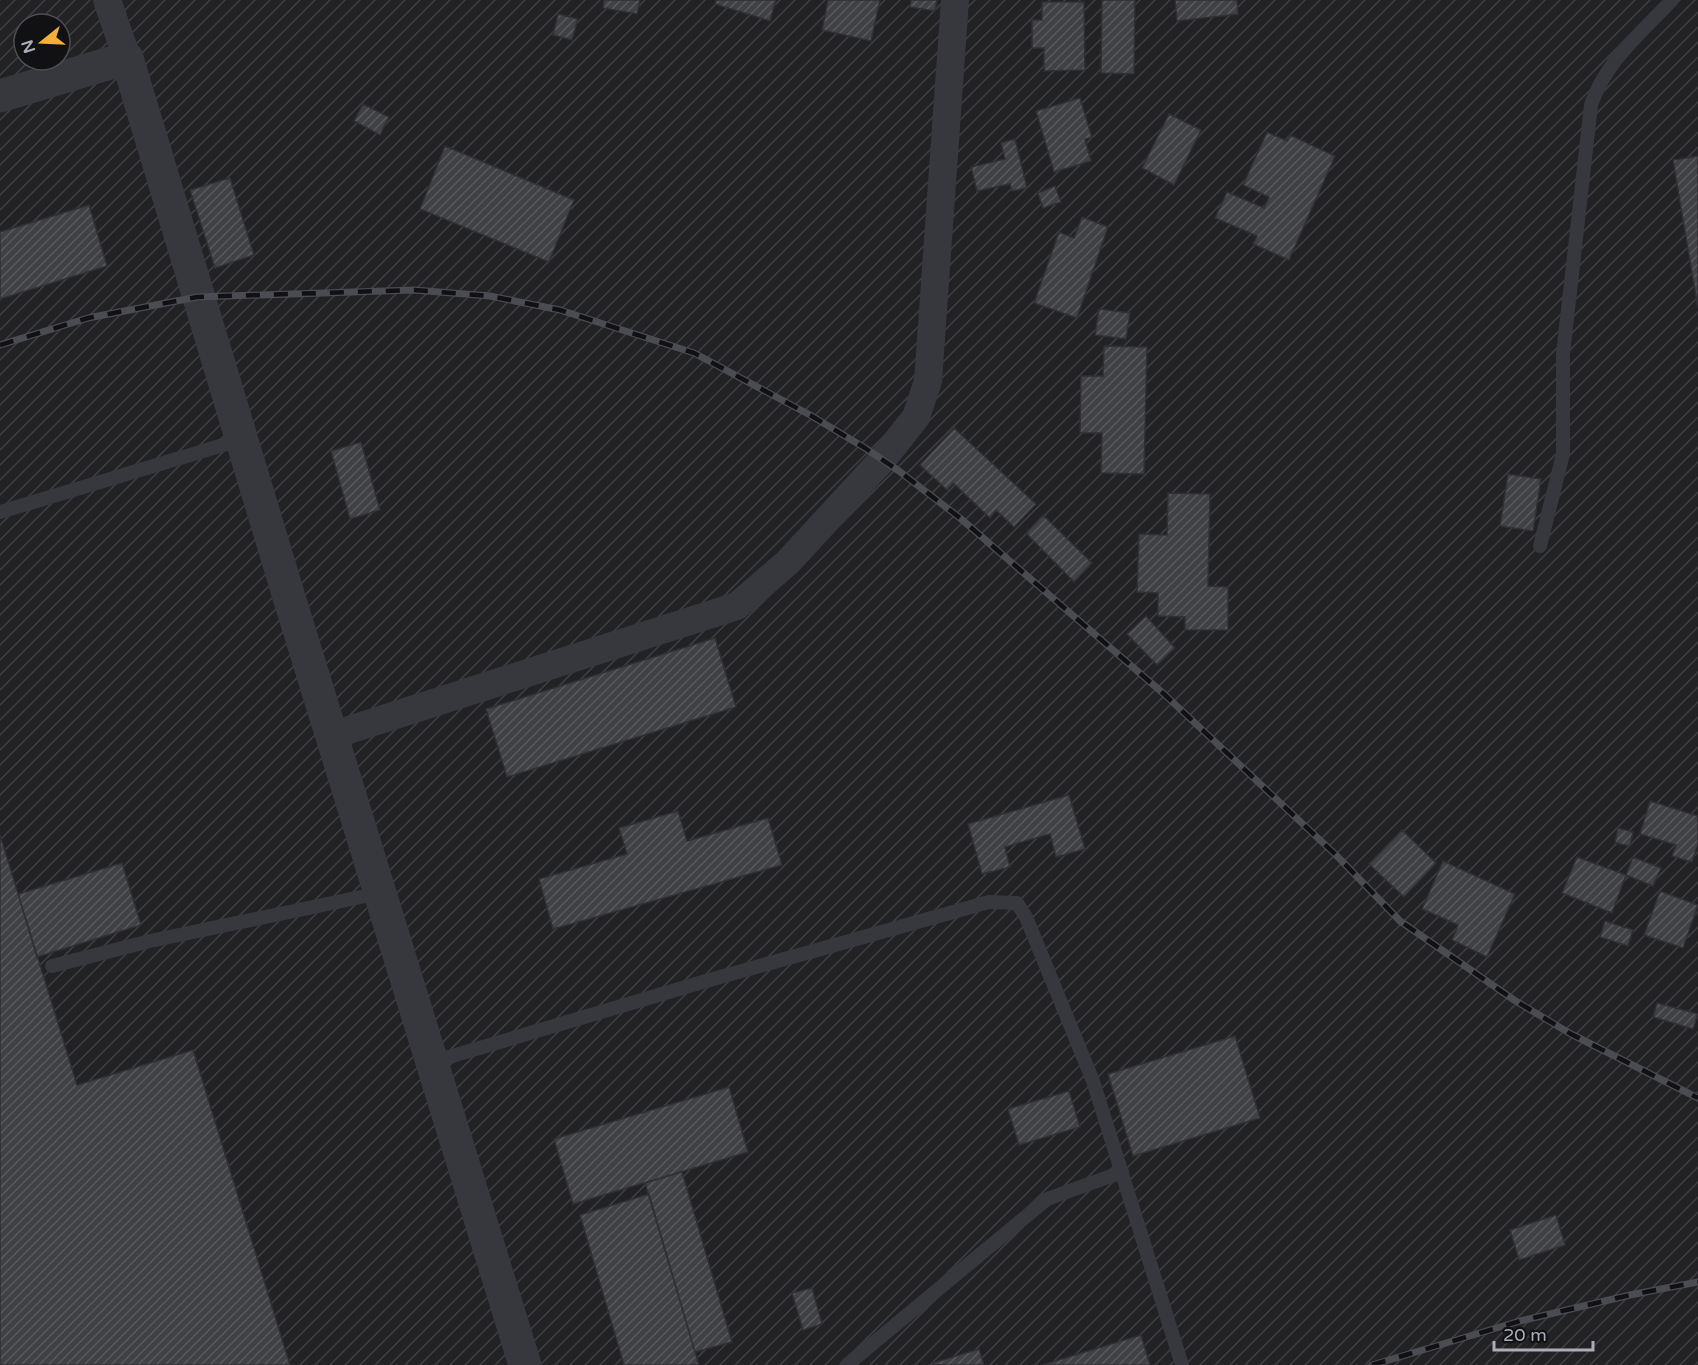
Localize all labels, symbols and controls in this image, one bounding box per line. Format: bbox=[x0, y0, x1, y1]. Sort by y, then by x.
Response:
north arrow bbox=[12, 12, 72, 72]
text: N bbox=[17, 37, 40, 56]
scale bar bbox=[1494, 1314, 1593, 1352]
text: 20 m bbox=[1503, 1324, 1547, 1346]

